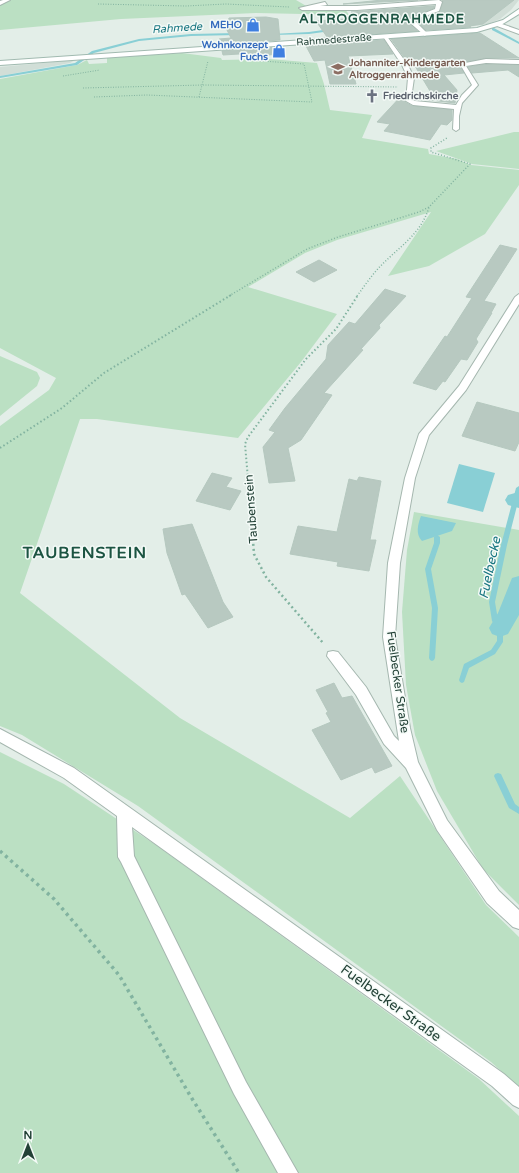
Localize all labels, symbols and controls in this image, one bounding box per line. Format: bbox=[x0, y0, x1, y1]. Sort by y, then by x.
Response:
district label: ALTROGGENRAHMEDE bbox=[299, 11, 465, 27]
shop icon: MEHO bbox=[245, 17, 261, 33]
place label: MEHO bbox=[210, 19, 242, 31]
water label: Rahmede bbox=[151, 20, 203, 36]
street label: Rahmedestraße bbox=[296, 31, 372, 49]
place label: Wohnkonzept Fuchs bbox=[202, 39, 268, 63]
shop icon: Wohnkonzept Fuchs bbox=[271, 43, 287, 59]
place label: Johanniter-Kindergarten Altroggenrahmede bbox=[348, 57, 466, 81]
school or university icon: Johanniter-Kindergarten Altroggenrahmede bbox=[330, 61, 346, 77]
church icon: Friedrichskirche bbox=[364, 88, 380, 104]
place label: Friedrichskirche bbox=[383, 90, 459, 102]
street label: Taubenstein bbox=[242, 474, 260, 544]
water label: Fuelbecke bbox=[476, 535, 504, 600]
district label: TAUBENSTEIN bbox=[22, 543, 147, 563]
street label: Fuelbecker Straße bbox=[384, 630, 412, 734]
street label: Fuelbecker Straße bbox=[337, 961, 445, 1045]
north arrow bbox=[8, 1125, 48, 1165]
text: N bbox=[24, 1129, 32, 1142]

